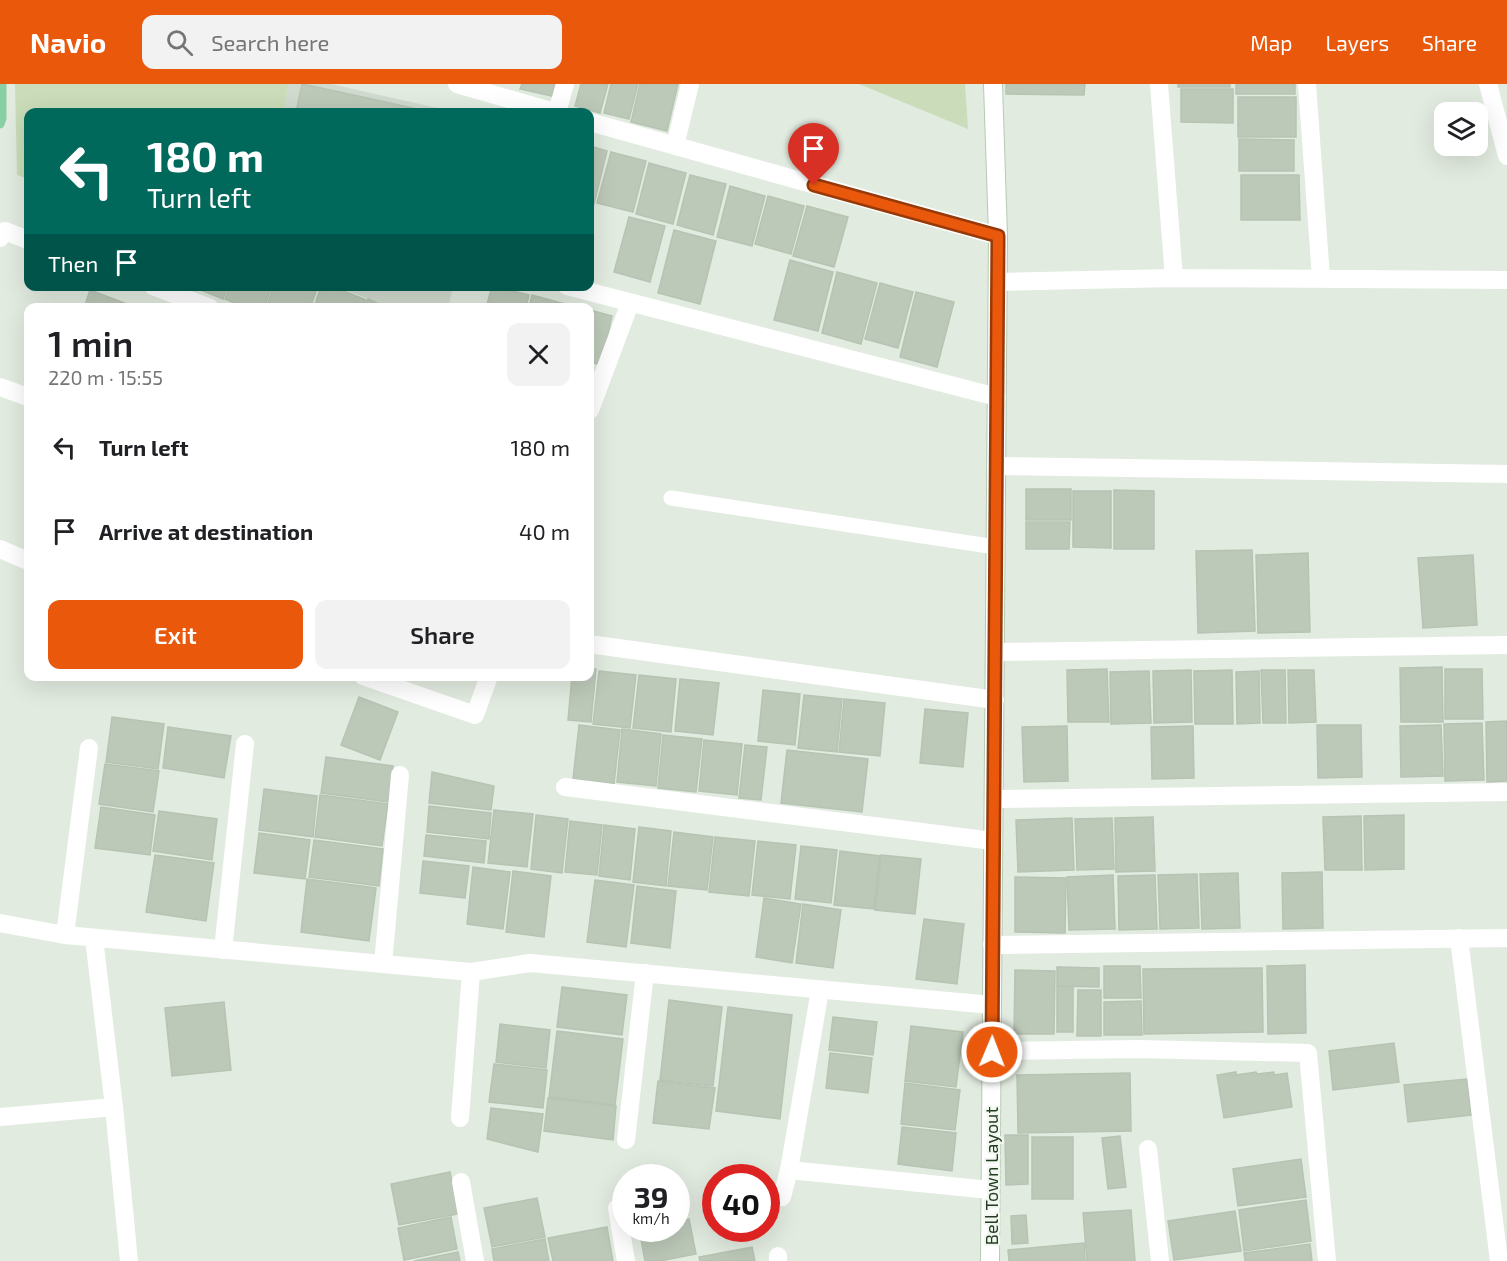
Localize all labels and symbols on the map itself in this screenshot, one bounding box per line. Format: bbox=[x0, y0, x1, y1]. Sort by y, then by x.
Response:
pin bbox=[788, 123, 839, 185]
position arrow bbox=[960, 1020, 1024, 1084]
street label: Bell Town Layout bbox=[980, 1107, 1002, 1245]
speed limit sign: 40 bbox=[702, 1164, 780, 1242]

